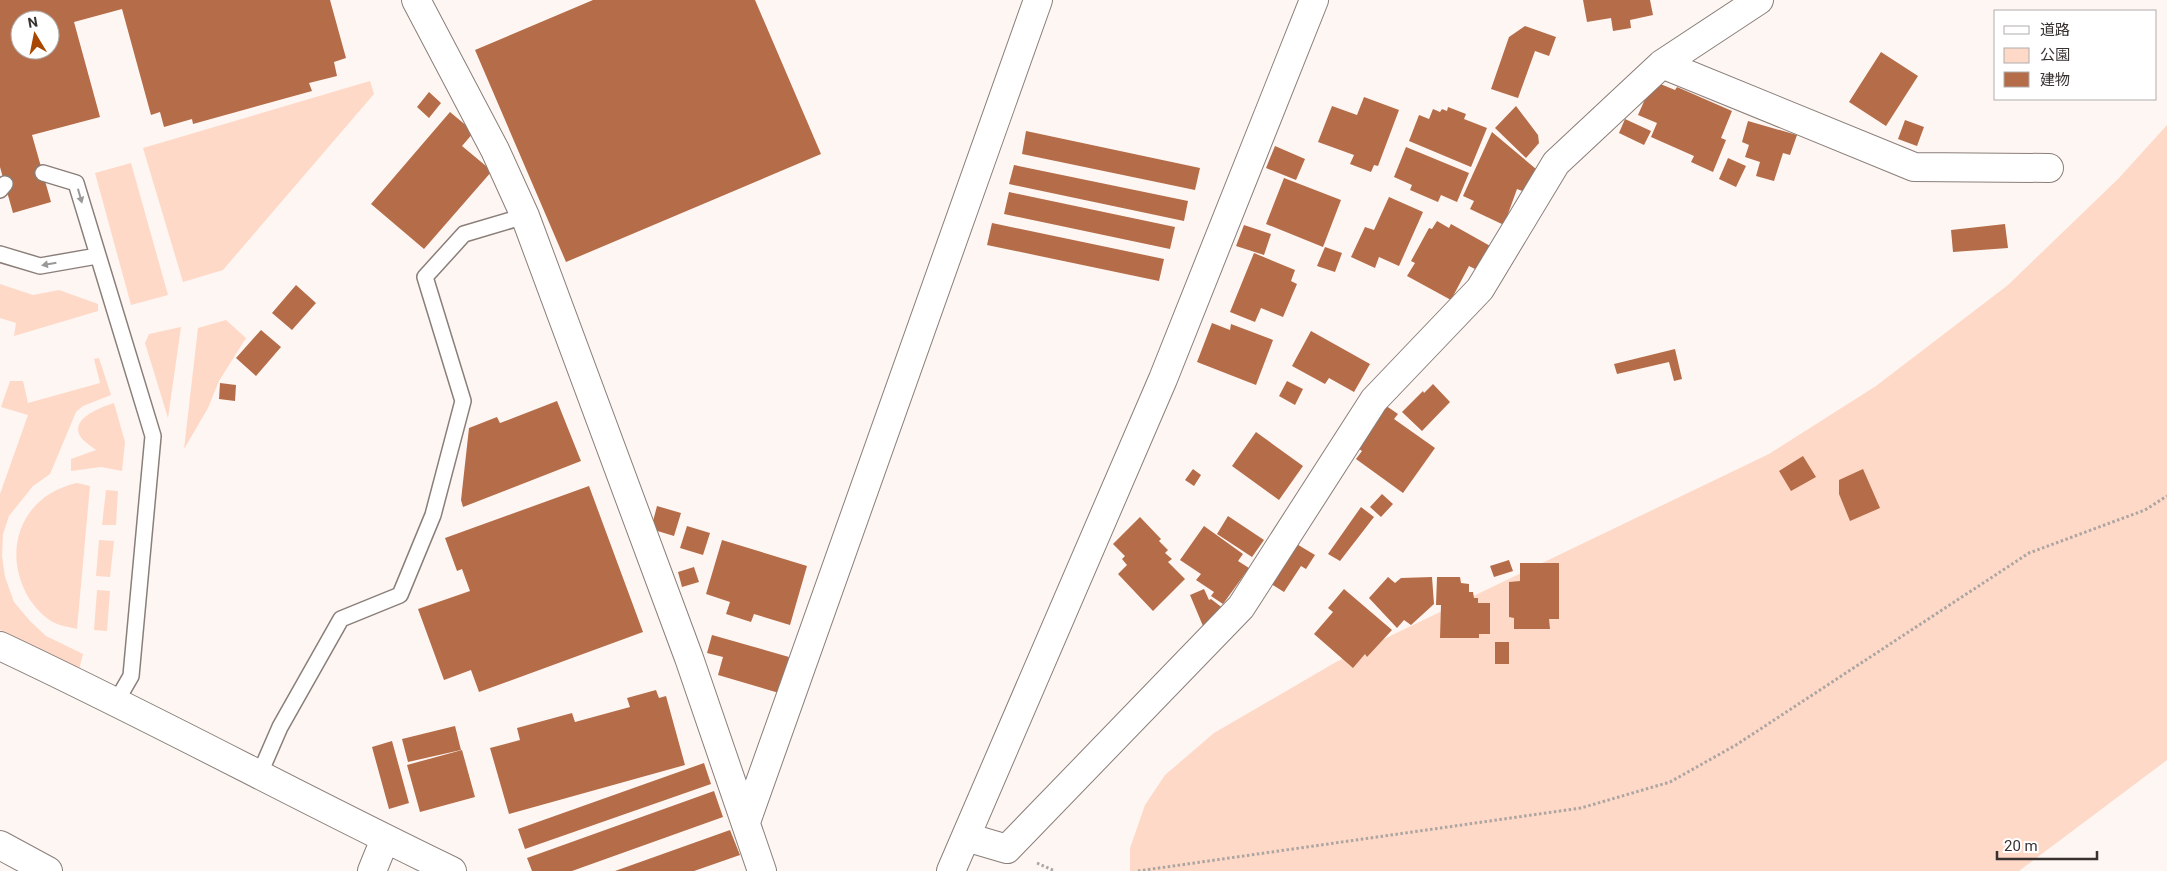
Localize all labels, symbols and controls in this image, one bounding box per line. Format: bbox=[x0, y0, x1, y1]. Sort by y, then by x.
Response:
north arrow bbox=[10, 10, 60, 60]
legend bbox=[1994, 10, 2157, 100]
text: N bbox=[26, 13, 39, 31]
text: 道路 bbox=[2040, 21, 2070, 39]
text: 公園 bbox=[2040, 46, 2070, 64]
text: 建物 bbox=[2040, 71, 2070, 89]
one-way arrow bbox=[76, 189, 84, 204]
one-way arrow bbox=[41, 261, 57, 269]
scale bar bbox=[1997, 828, 2097, 860]
text: 20 m bbox=[2004, 837, 2038, 855]

